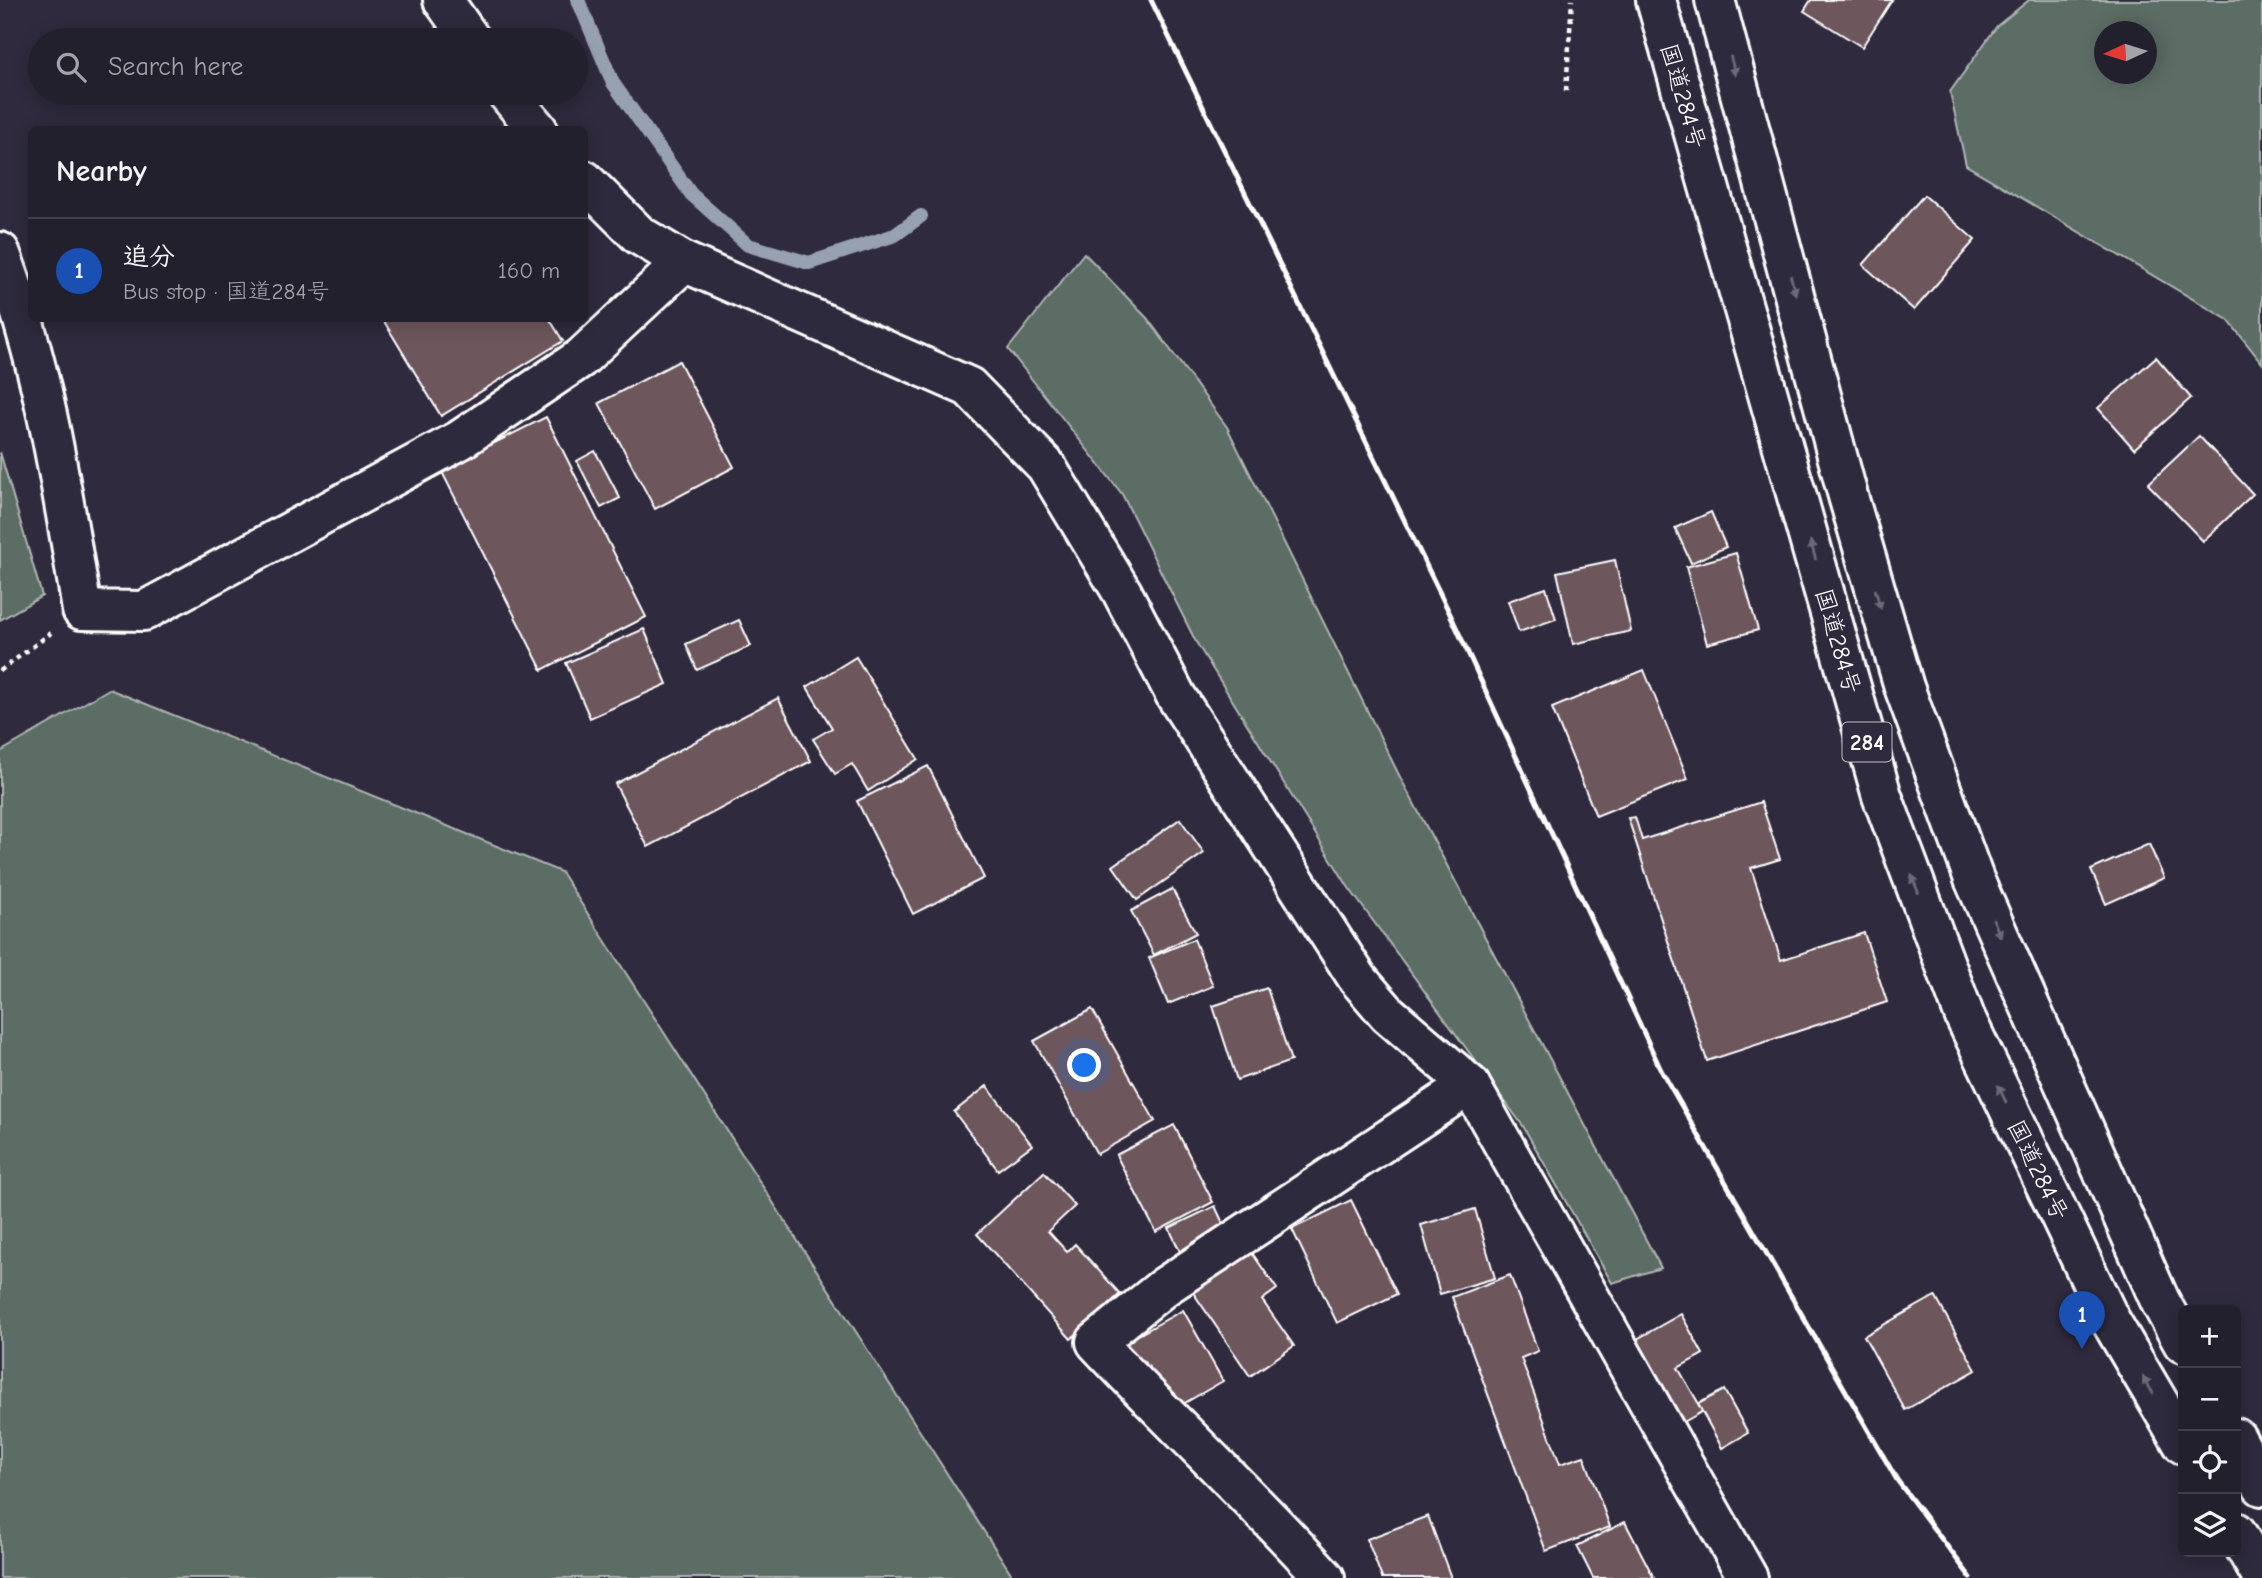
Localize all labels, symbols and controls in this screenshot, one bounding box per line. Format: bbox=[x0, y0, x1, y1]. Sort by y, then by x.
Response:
north arrow bbox=[2094, 21, 2157, 84]
search box bbox=[28, 28, 588, 105]
street label: 国道284号 bbox=[1655, 40, 1711, 152]
icon: search bbox=[52, 48, 90, 86]
text: Search here bbox=[108, 52, 243, 82]
one-way arrow bbox=[1728, 55, 1739, 77]
text: Nearby bbox=[56, 154, 147, 189]
text: 追分 bbox=[123, 242, 175, 272]
text: 1 bbox=[74, 257, 84, 284]
text: 160 m bbox=[498, 257, 560, 284]
one-way arrow bbox=[1788, 275, 1798, 296]
text: Bus stop · 国道284号 bbox=[123, 278, 330, 305]
one-way arrow bbox=[1807, 539, 1817, 560]
street label: 国道284号 bbox=[1810, 585, 1866, 697]
one-way arrow bbox=[1874, 589, 1884, 610]
road number: 284 bbox=[1842, 722, 1892, 762]
one-way arrow bbox=[1909, 874, 1920, 895]
one-way arrow bbox=[1992, 918, 2003, 939]
your location bbox=[1067, 1048, 1101, 1082]
one-way arrow bbox=[1996, 1084, 2007, 1105]
street label: 国道284号 bbox=[2002, 1115, 2074, 1225]
pin: 1 bbox=[2059, 1291, 2105, 1349]
map controls bbox=[2178, 1305, 2241, 1557]
button: + bbox=[2178, 1305, 2241, 1368]
button: − bbox=[2178, 1368, 2241, 1431]
one-way arrow bbox=[2142, 1375, 2155, 1394]
button: locate bbox=[2178, 1431, 2241, 1494]
button: layers bbox=[2178, 1494, 2241, 1557]

